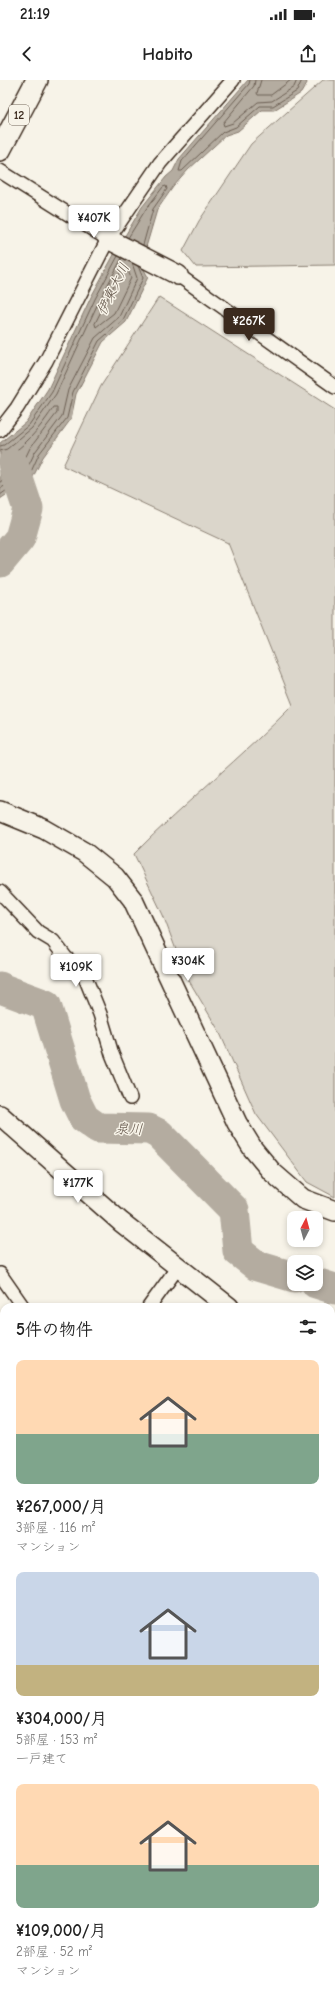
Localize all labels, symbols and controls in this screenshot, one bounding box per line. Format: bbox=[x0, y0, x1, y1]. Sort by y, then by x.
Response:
text: 21:19 bbox=[20, 5, 50, 23]
icon: back bbox=[16, 43, 38, 65]
icon: share bbox=[297, 43, 319, 65]
text: Habito bbox=[142, 44, 193, 65]
road number: 12 bbox=[9, 105, 29, 125]
pin: ¥407K bbox=[66, 205, 122, 239]
text: ¥407K bbox=[77, 210, 111, 225]
water label: 伊東大川 bbox=[93, 260, 133, 318]
pin: ¥267K bbox=[221, 308, 277, 342]
text: ¥267K bbox=[233, 313, 265, 328]
pin: ¥304K bbox=[160, 948, 216, 982]
text: ¥304K bbox=[171, 953, 205, 968]
pin: ¥109K bbox=[48, 954, 104, 988]
text: ¥109K bbox=[59, 959, 93, 974]
water label: 泉川 bbox=[115, 1120, 143, 1138]
pin: ¥177K bbox=[50, 1170, 106, 1204]
text: ¥177K bbox=[63, 1175, 93, 1190]
north arrow bbox=[287, 1211, 323, 1247]
map controls bbox=[287, 1211, 323, 1291]
button: layers bbox=[287, 1255, 323, 1291]
icon: filters bbox=[297, 1316, 319, 1338]
text: 5件の物件 bbox=[16, 1320, 93, 1339]
icon: home bbox=[132, 1386, 204, 1458]
text: ¥267,000/月 bbox=[16, 1497, 106, 1516]
text: 3部屋 · 116 m² bbox=[16, 1520, 95, 1535]
text: マンション bbox=[16, 1539, 80, 1554]
icon: home bbox=[132, 1598, 204, 1670]
text: ¥304,000/月 bbox=[16, 1709, 107, 1728]
text: 5部屋 · 153 m² bbox=[16, 1732, 97, 1747]
text: 一戸建て bbox=[16, 1751, 68, 1766]
icon: home bbox=[132, 1810, 204, 1882]
text: ¥109,000/月 bbox=[16, 1921, 107, 1940]
text: 2部屋 · 52 m² bbox=[16, 1944, 92, 1959]
text: マンション bbox=[16, 1963, 80, 1978]

